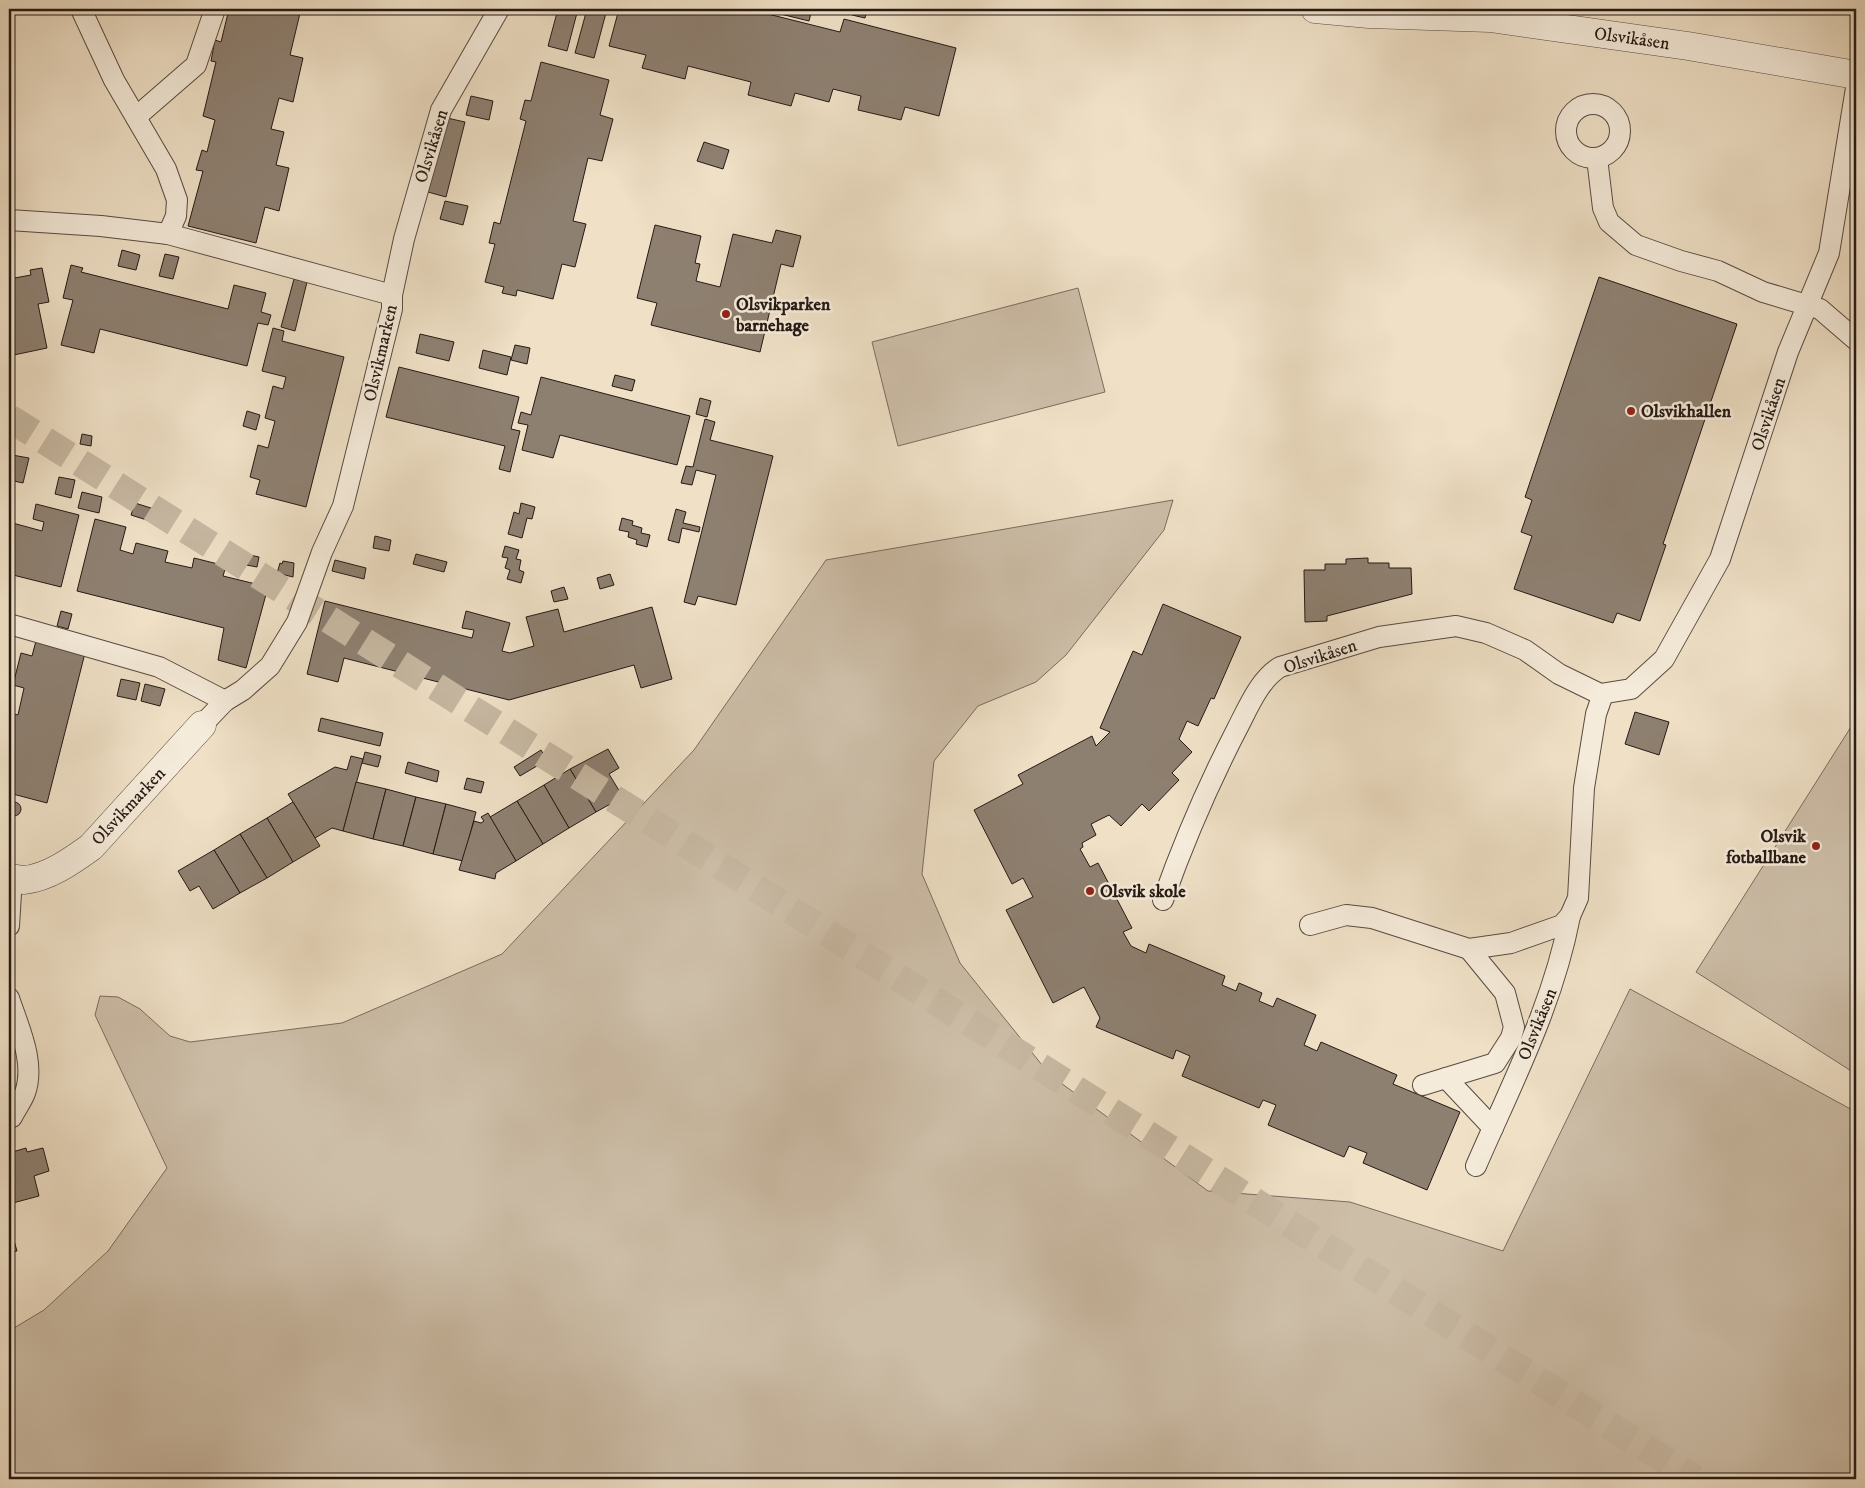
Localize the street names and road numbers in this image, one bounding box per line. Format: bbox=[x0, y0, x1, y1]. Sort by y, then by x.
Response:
street label: Olsvikåsen bbox=[1593, 23, 1672, 55]
street label: Olsvikåsen bbox=[410, 106, 454, 186]
street label: Olsvikmarken bbox=[359, 302, 403, 404]
street label: Olsvikåsen bbox=[1747, 374, 1791, 454]
street label: Olsvikåsen bbox=[1281, 635, 1360, 679]
street label: Olsvikmarken bbox=[87, 763, 171, 850]
street label: Olsvikåsen bbox=[1513, 984, 1563, 1064]

